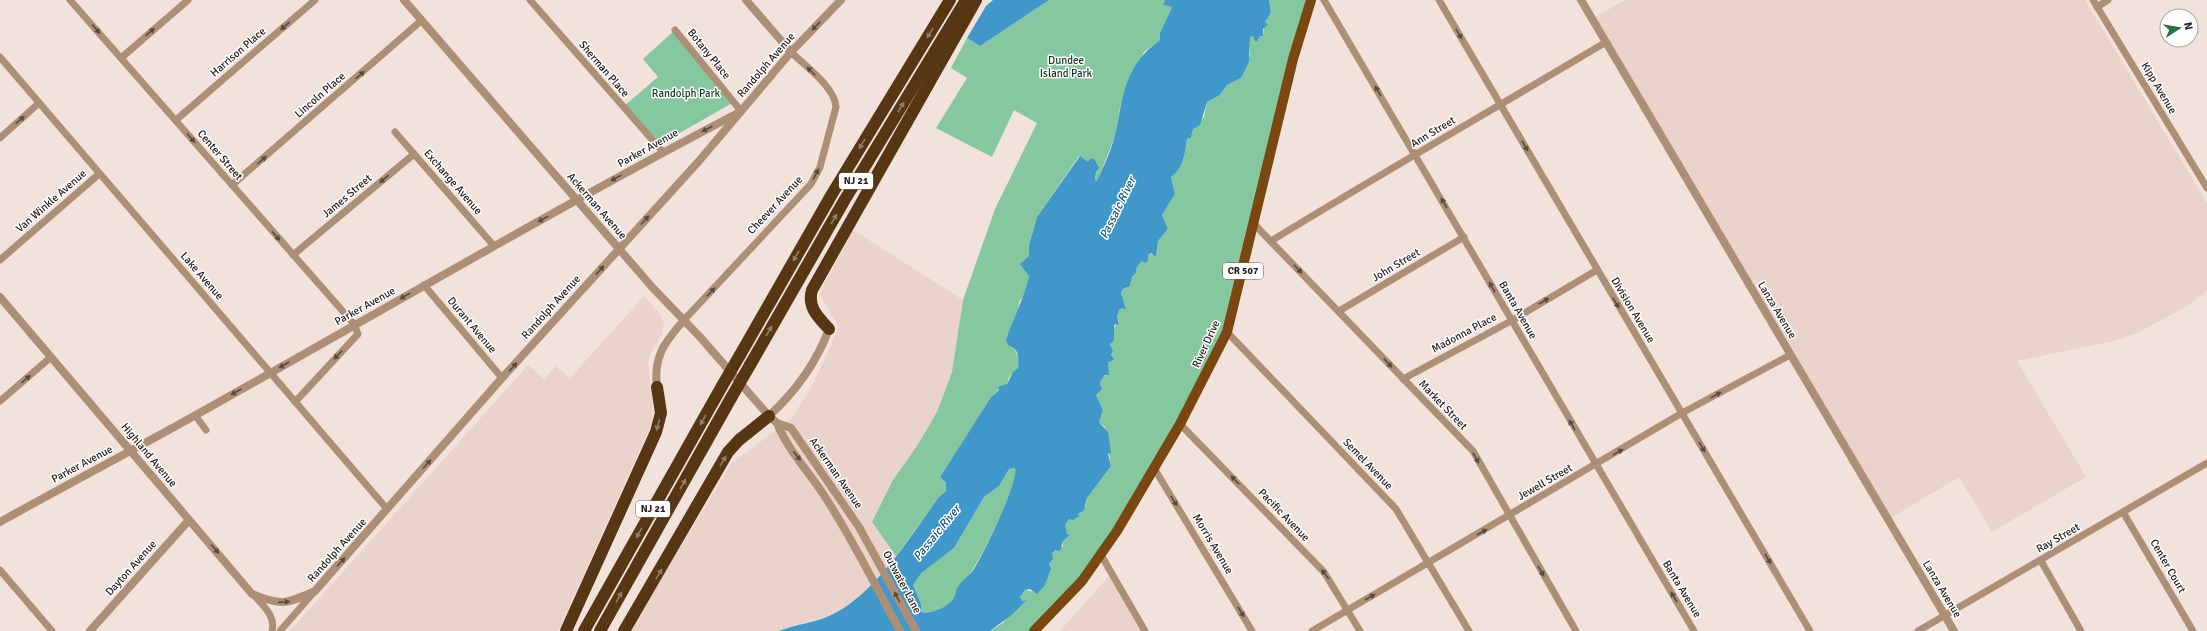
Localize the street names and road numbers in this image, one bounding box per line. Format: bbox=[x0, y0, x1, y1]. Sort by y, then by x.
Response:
street label: Harrison Place bbox=[208, 25, 268, 79]
street label: Botany Place bbox=[685, 26, 733, 82]
street label: Randolph Avenue bbox=[734, 30, 798, 100]
street label: Sherman Place bbox=[576, 38, 632, 100]
street label: Kipp Avenue bbox=[2138, 60, 2180, 116]
street label: Lincoln Place bbox=[292, 70, 348, 120]
street label: Ann Street bbox=[1408, 114, 1458, 150]
street label: Parker Avenue bbox=[615, 126, 681, 170]
street label: Center Street bbox=[195, 127, 245, 183]
street label: Exchange Avenue bbox=[421, 147, 485, 217]
street label: Van Winkle Avenue bbox=[13, 167, 89, 235]
street label: Ackerman Avenue bbox=[565, 170, 629, 242]
street label: James Street bbox=[320, 172, 374, 220]
street label: Cheever Avenue bbox=[745, 173, 805, 237]
road number: NJ 21 bbox=[839, 173, 873, 189]
street label: John Street bbox=[1370, 246, 1422, 284]
street label: Lake Avenue bbox=[178, 250, 226, 302]
road number: CR 507 bbox=[1223, 263, 1263, 279]
street label: Randolph Avenue bbox=[519, 272, 583, 342]
street label: Division Avenue bbox=[1608, 275, 1658, 345]
street label: Banta Avenue bbox=[1496, 279, 1540, 341]
street label: Lanza Avenue bbox=[1755, 279, 1799, 341]
street label: Parker Avenue bbox=[332, 284, 398, 328]
street label: Durant Avenue bbox=[445, 294, 499, 356]
street label: Madonna Place bbox=[1429, 310, 1499, 356]
street label: River Drive bbox=[1189, 318, 1223, 370]
street label: Market Street bbox=[1416, 377, 1470, 433]
street label: Highland Avenue bbox=[118, 420, 180, 490]
street label: Ackerman Avenue bbox=[807, 435, 865, 511]
street label: Semel Avenue bbox=[1340, 436, 1396, 492]
street label: Parker Avenue bbox=[49, 442, 115, 486]
street label: Jewell Street bbox=[1515, 461, 1575, 503]
street label: Pacific Avenue bbox=[1256, 486, 1312, 544]
road number: NJ 21 bbox=[636, 501, 670, 517]
street label: Morris Avenue bbox=[1190, 512, 1236, 576]
street label: Randolph Avenue bbox=[305, 515, 369, 585]
street label: Ray Street bbox=[2034, 520, 2082, 556]
street label: Center Court bbox=[2147, 537, 2189, 595]
street label: Dayton Avenue bbox=[103, 538, 159, 598]
street label: Outwater Lane bbox=[880, 549, 924, 615]
street label: Banta Avenue bbox=[1660, 558, 1704, 620]
street label: Lanza Avenue bbox=[1920, 558, 1964, 620]

